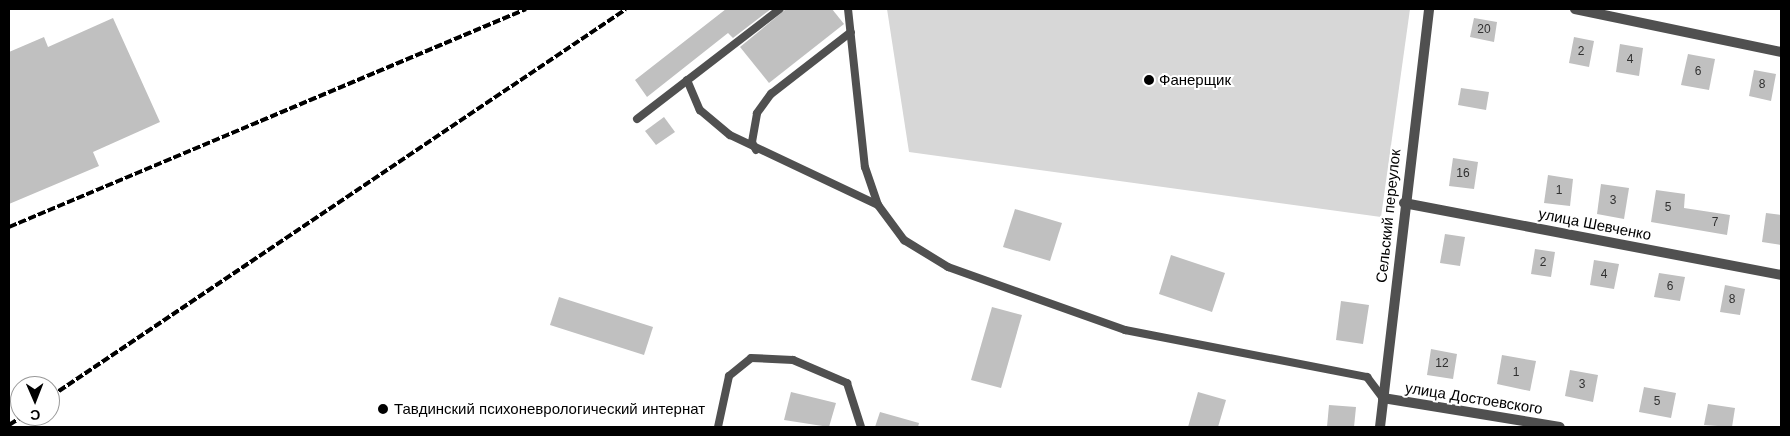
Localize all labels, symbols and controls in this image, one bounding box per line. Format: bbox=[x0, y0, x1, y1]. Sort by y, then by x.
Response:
house number: 20 bbox=[1477, 23, 1491, 37]
house number: 2 bbox=[1578, 45, 1584, 59]
house number: 4 bbox=[1627, 53, 1633, 67]
house number: 6 bbox=[1695, 65, 1701, 79]
place label: Фанерщик bbox=[1159, 71, 1231, 89]
marker: Фанерщик bbox=[1143, 74, 1155, 86]
house number: 8 bbox=[1759, 78, 1765, 92]
street label: Сельский переулок bbox=[1372, 148, 1404, 284]
house number: 16 bbox=[1456, 167, 1470, 181]
house number: 1 bbox=[1556, 184, 1562, 198]
house number: 3 bbox=[1610, 194, 1616, 208]
house number: 5 bbox=[1665, 201, 1671, 215]
street label: улица Шевченко bbox=[1537, 204, 1653, 244]
house number: 7 bbox=[1712, 216, 1718, 230]
house number: 2 bbox=[1540, 256, 1546, 270]
house number: 4 bbox=[1601, 268, 1607, 282]
house number: 6 bbox=[1667, 280, 1673, 294]
house number: 8 bbox=[1729, 293, 1735, 307]
house number: 12 bbox=[1435, 357, 1449, 371]
house number: 1 bbox=[1513, 366, 1519, 380]
north arrow bbox=[10, 376, 60, 426]
street label: улица Достоевского bbox=[1404, 378, 1544, 418]
house number: 3 bbox=[1579, 378, 1585, 392]
house number: 5 bbox=[1654, 395, 1660, 409]
place label: Тавдинский психоневрологический интернат bbox=[394, 400, 705, 418]
marker: Тавдинский психоневрологический интернат bbox=[376, 402, 390, 416]
text: С bbox=[30, 407, 40, 423]

